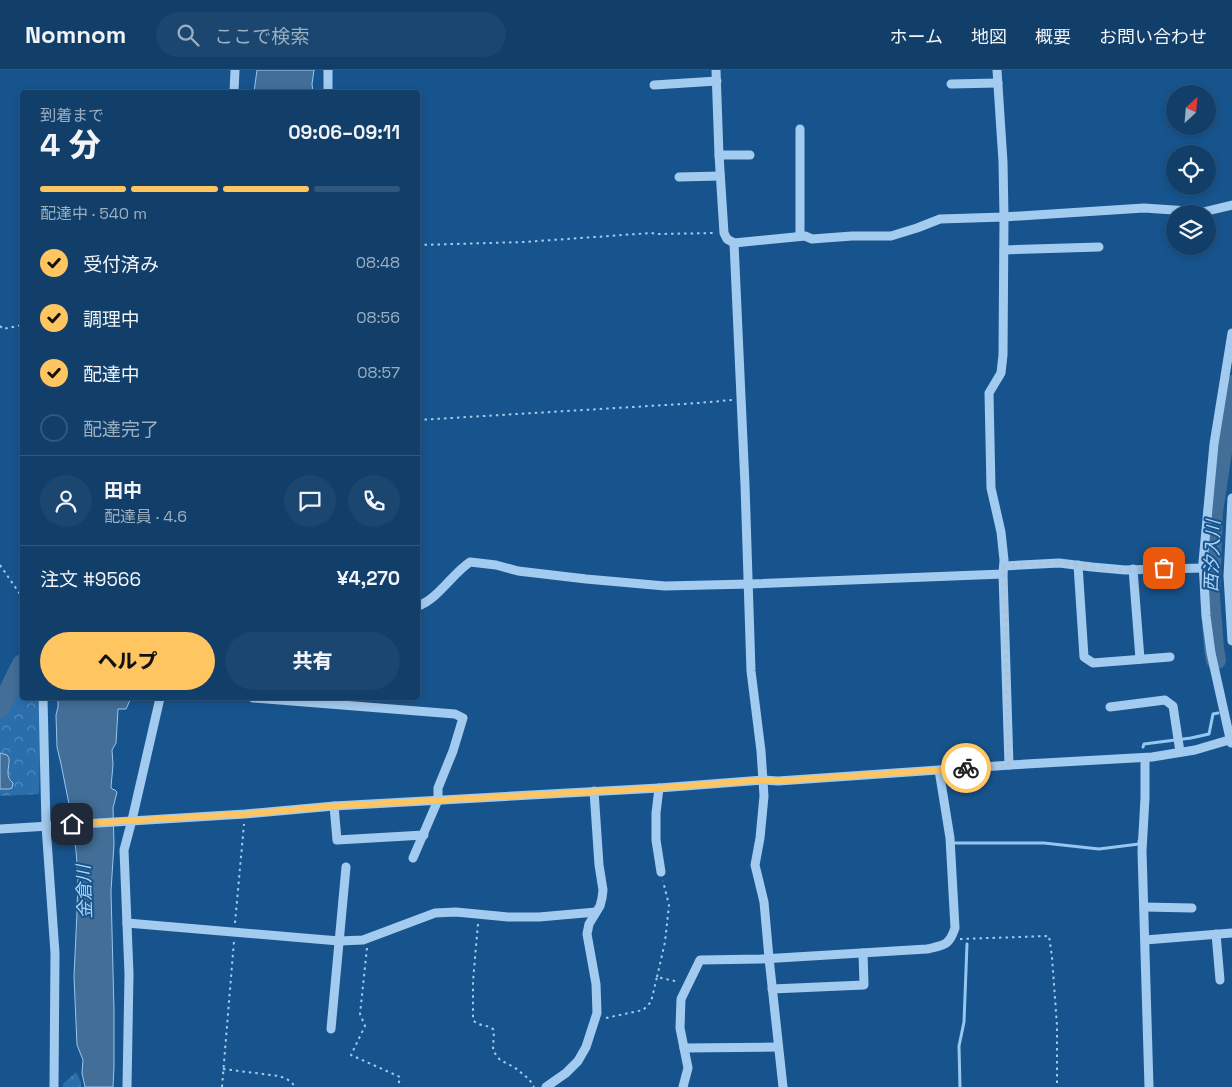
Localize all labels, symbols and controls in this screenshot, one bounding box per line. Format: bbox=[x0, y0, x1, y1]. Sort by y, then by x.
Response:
search box bbox=[156, 12, 506, 57]
text: Nomnom bbox=[25, 19, 126, 50]
icon: search bbox=[174, 21, 202, 49]
text: ここで検索 bbox=[214, 24, 309, 49]
text: ホーム bbox=[890, 25, 943, 48]
text: 地図 bbox=[971, 25, 1007, 48]
text: 概要 bbox=[1035, 25, 1071, 48]
text: お問い合わせ bbox=[1099, 25, 1207, 48]
north arrow bbox=[1166, 85, 1216, 135]
map controls bbox=[1166, 85, 1216, 255]
text: 到着まで bbox=[40, 105, 104, 126]
text: 09:06–09:11 bbox=[288, 120, 400, 145]
text: 4 分 bbox=[40, 125, 100, 165]
button: locate bbox=[1166, 145, 1216, 195]
text: 配達中 · 540 m bbox=[40, 203, 147, 224]
button: layers bbox=[1166, 205, 1216, 255]
icon: check bbox=[40, 249, 68, 277]
text: 受付済み bbox=[83, 252, 159, 277]
text: 08:48 bbox=[356, 252, 400, 273]
icon: check bbox=[40, 304, 68, 332]
text: 調理中 bbox=[83, 307, 140, 332]
text: 08:56 bbox=[356, 307, 400, 328]
icon: check bbox=[40, 359, 68, 387]
text: 配達中 bbox=[83, 362, 140, 387]
text: 08:57 bbox=[357, 362, 400, 383]
text: 配達完了 bbox=[83, 417, 159, 442]
button: person bbox=[40, 475, 92, 527]
button: chat bbox=[284, 475, 336, 527]
button: phone bbox=[348, 475, 400, 527]
text: 田中 bbox=[104, 478, 142, 503]
text: 配達員 · 4.6 bbox=[104, 506, 187, 527]
water label: 西汐入川 bbox=[1199, 518, 1225, 592]
pin bbox=[1143, 547, 1185, 589]
icon: bag bbox=[1150, 554, 1178, 582]
text: ¥4,270 bbox=[337, 566, 400, 591]
text: 注文 #9566 bbox=[40, 567, 141, 592]
button: ヘルプ bbox=[40, 632, 215, 690]
button: 共有 bbox=[225, 632, 400, 690]
courier bbox=[941, 743, 991, 793]
icon: bike bbox=[952, 754, 980, 782]
pin bbox=[51, 803, 93, 845]
icon: home bbox=[58, 810, 86, 838]
water label: 金倉川 bbox=[71, 863, 96, 919]

